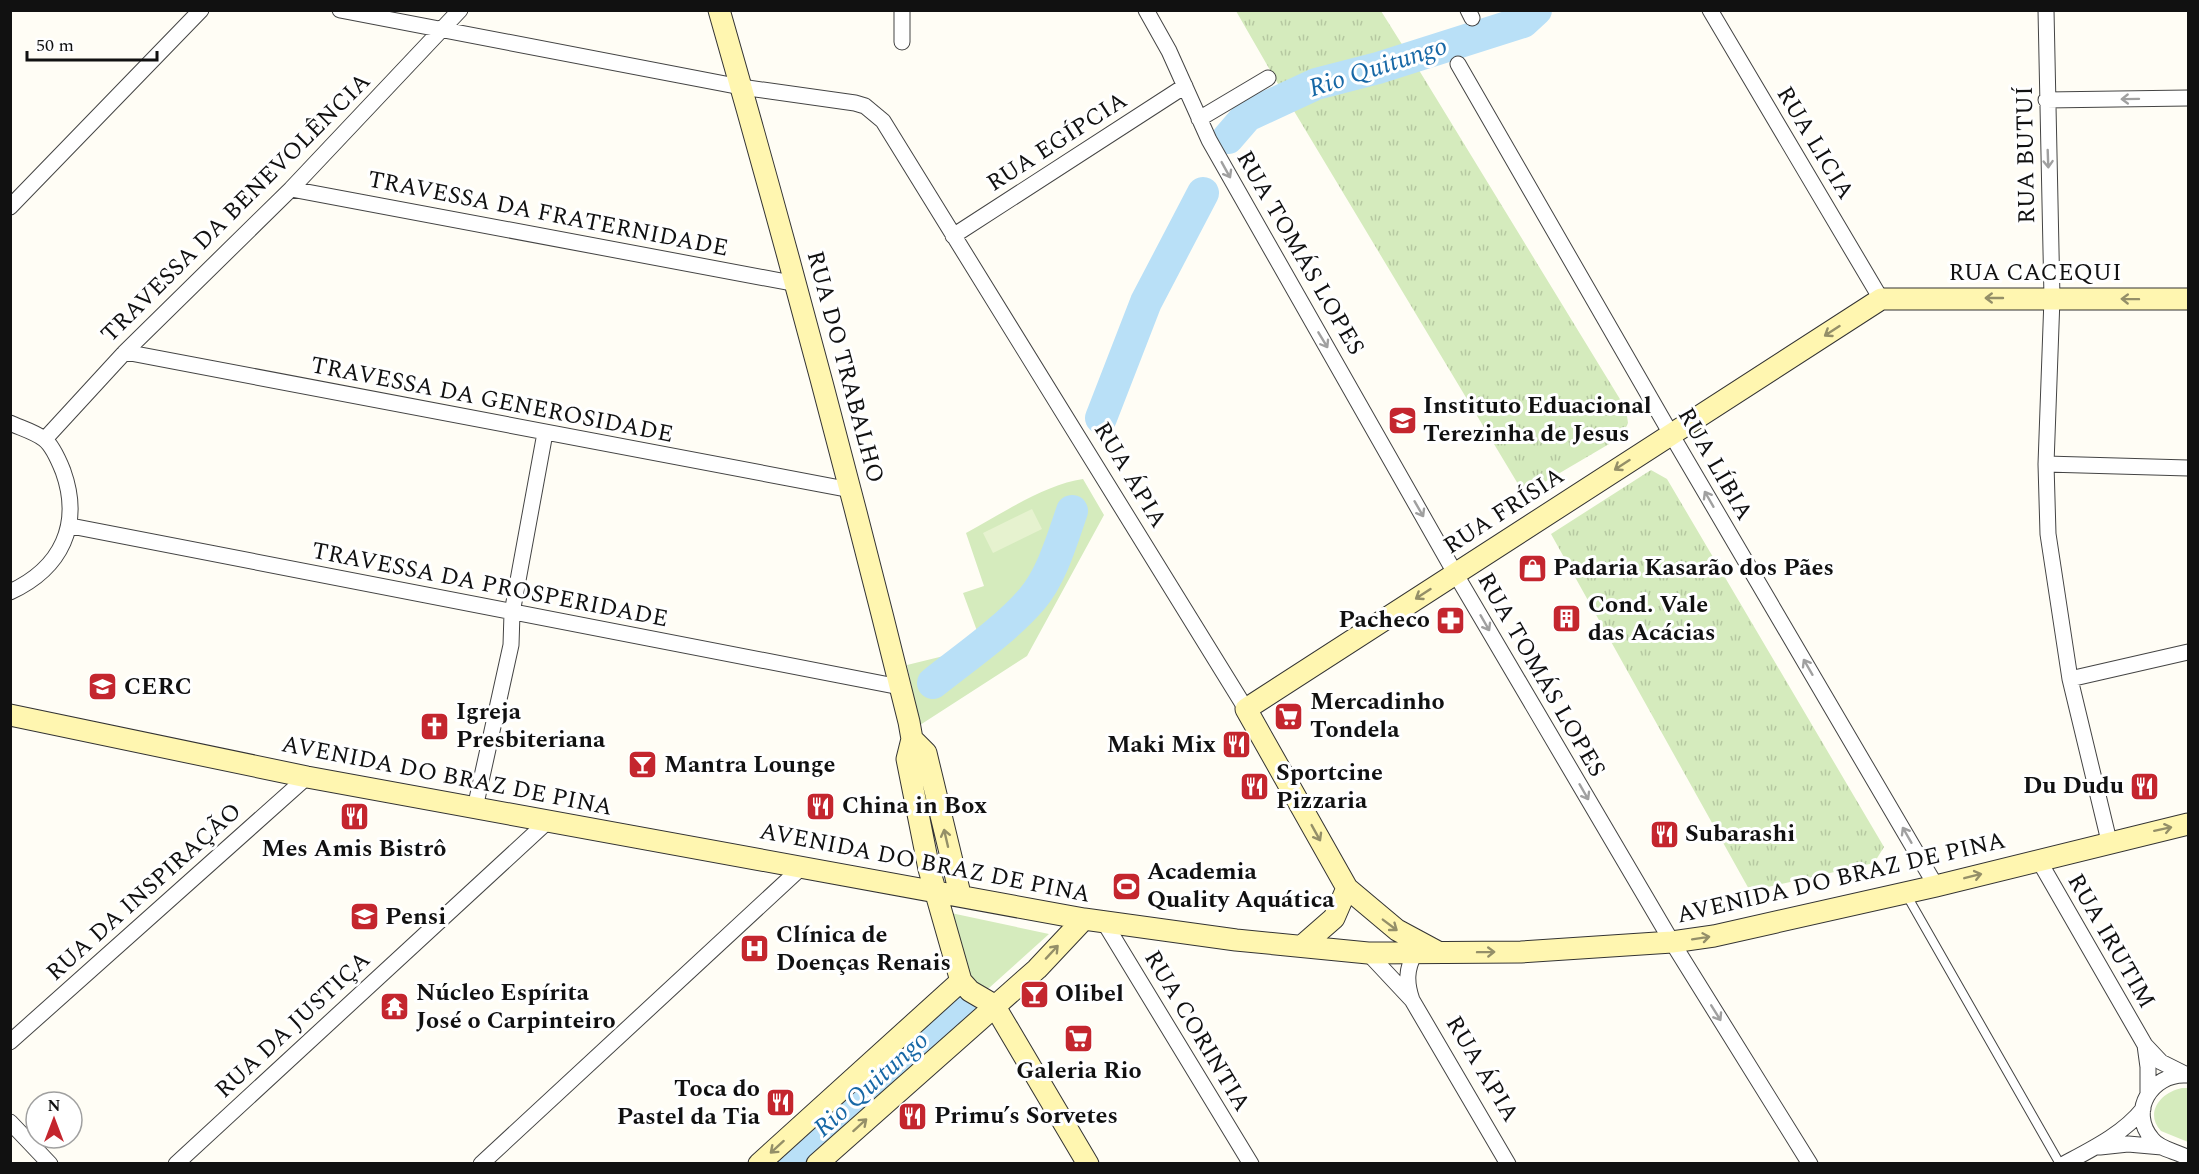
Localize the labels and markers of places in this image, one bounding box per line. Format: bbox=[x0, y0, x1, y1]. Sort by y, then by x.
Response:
place label: Instituto Eduacional Terezinha de Jesus bbox=[1423, 388, 1652, 452]
school or university icon: Instituto Eduacional Terezinha de Jesus bbox=[1386, 404, 1418, 436]
place label: Padaria Kasarão dos Pães bbox=[1553, 550, 1834, 586]
shop icon: Padaria Kasarão dos Pães bbox=[1516, 552, 1548, 584]
place label: Cond. Vale das Acácias bbox=[1588, 587, 1715, 651]
place label: Pacheco bbox=[1338, 602, 1430, 638]
building icon: Cond. Vale das Acácias bbox=[1551, 603, 1583, 635]
pharmacy icon: Pacheco bbox=[1435, 604, 1467, 636]
place label: CERC bbox=[124, 669, 192, 705]
school or university icon: CERC bbox=[87, 671, 119, 703]
place label: Mercadinho Tondela bbox=[1310, 684, 1445, 748]
place label: Igreja Presbiteriana bbox=[456, 694, 606, 758]
supermarket icon: Mercadinho Tondela bbox=[1273, 700, 1305, 732]
church icon: Igreja Presbiteriana bbox=[419, 710, 451, 742]
place label: Maki Mix bbox=[1107, 727, 1216, 763]
restaurant icon: Maki Mix bbox=[1221, 729, 1253, 761]
place label: Mantra Lounge bbox=[664, 747, 836, 783]
bar icon: Mantra Lounge bbox=[627, 749, 659, 781]
place label: Sportcine Pizzaria bbox=[1276, 755, 1383, 819]
place label: Du Dudu bbox=[2023, 768, 2124, 804]
restaurant icon: Du Dudu bbox=[2129, 770, 2161, 802]
restaurant icon: Sportcine Pizzaria bbox=[1239, 771, 1271, 803]
place label: China in Box bbox=[842, 788, 987, 824]
restaurant icon: China in Box bbox=[805, 790, 837, 822]
restaurant icon: Mes Amis Bistrô bbox=[338, 800, 370, 832]
place label: Subarashi bbox=[1685, 816, 1795, 852]
restaurant icon: Subarashi bbox=[1648, 818, 1680, 850]
place label: Mes Amis Bistrô bbox=[262, 831, 446, 867]
place label: Academia Quality Aquática bbox=[1147, 854, 1335, 918]
sports icon: Academia Quality Aquática bbox=[1110, 870, 1142, 902]
place label: Pensi bbox=[385, 899, 446, 935]
school or university icon: Pensi bbox=[348, 901, 380, 933]
place label: Clínica de Doenças Renais bbox=[776, 917, 951, 981]
hospital icon: Clínica de Doenças Renais bbox=[739, 933, 771, 965]
place label: Núcleo Espírita José o Carpinteiro bbox=[416, 975, 616, 1039]
place label: Olibel bbox=[1055, 976, 1124, 1012]
bar icon: Olibel bbox=[1018, 978, 1050, 1010]
temple icon: Núcleo Espírita José o Carpinteiro bbox=[379, 991, 411, 1023]
supermarket icon: Galeria Rio bbox=[1063, 1022, 1095, 1054]
place label: Galeria Rio bbox=[1016, 1053, 1142, 1089]
place label: Toca do Pastel da Tia bbox=[617, 1071, 761, 1135]
restaurant icon: Toca do Pastel da Tia bbox=[765, 1087, 797, 1119]
place label: Primu’s Sorvetes bbox=[934, 1098, 1118, 1134]
restaurant icon: Primu’s Sorvetes bbox=[897, 1100, 929, 1132]

